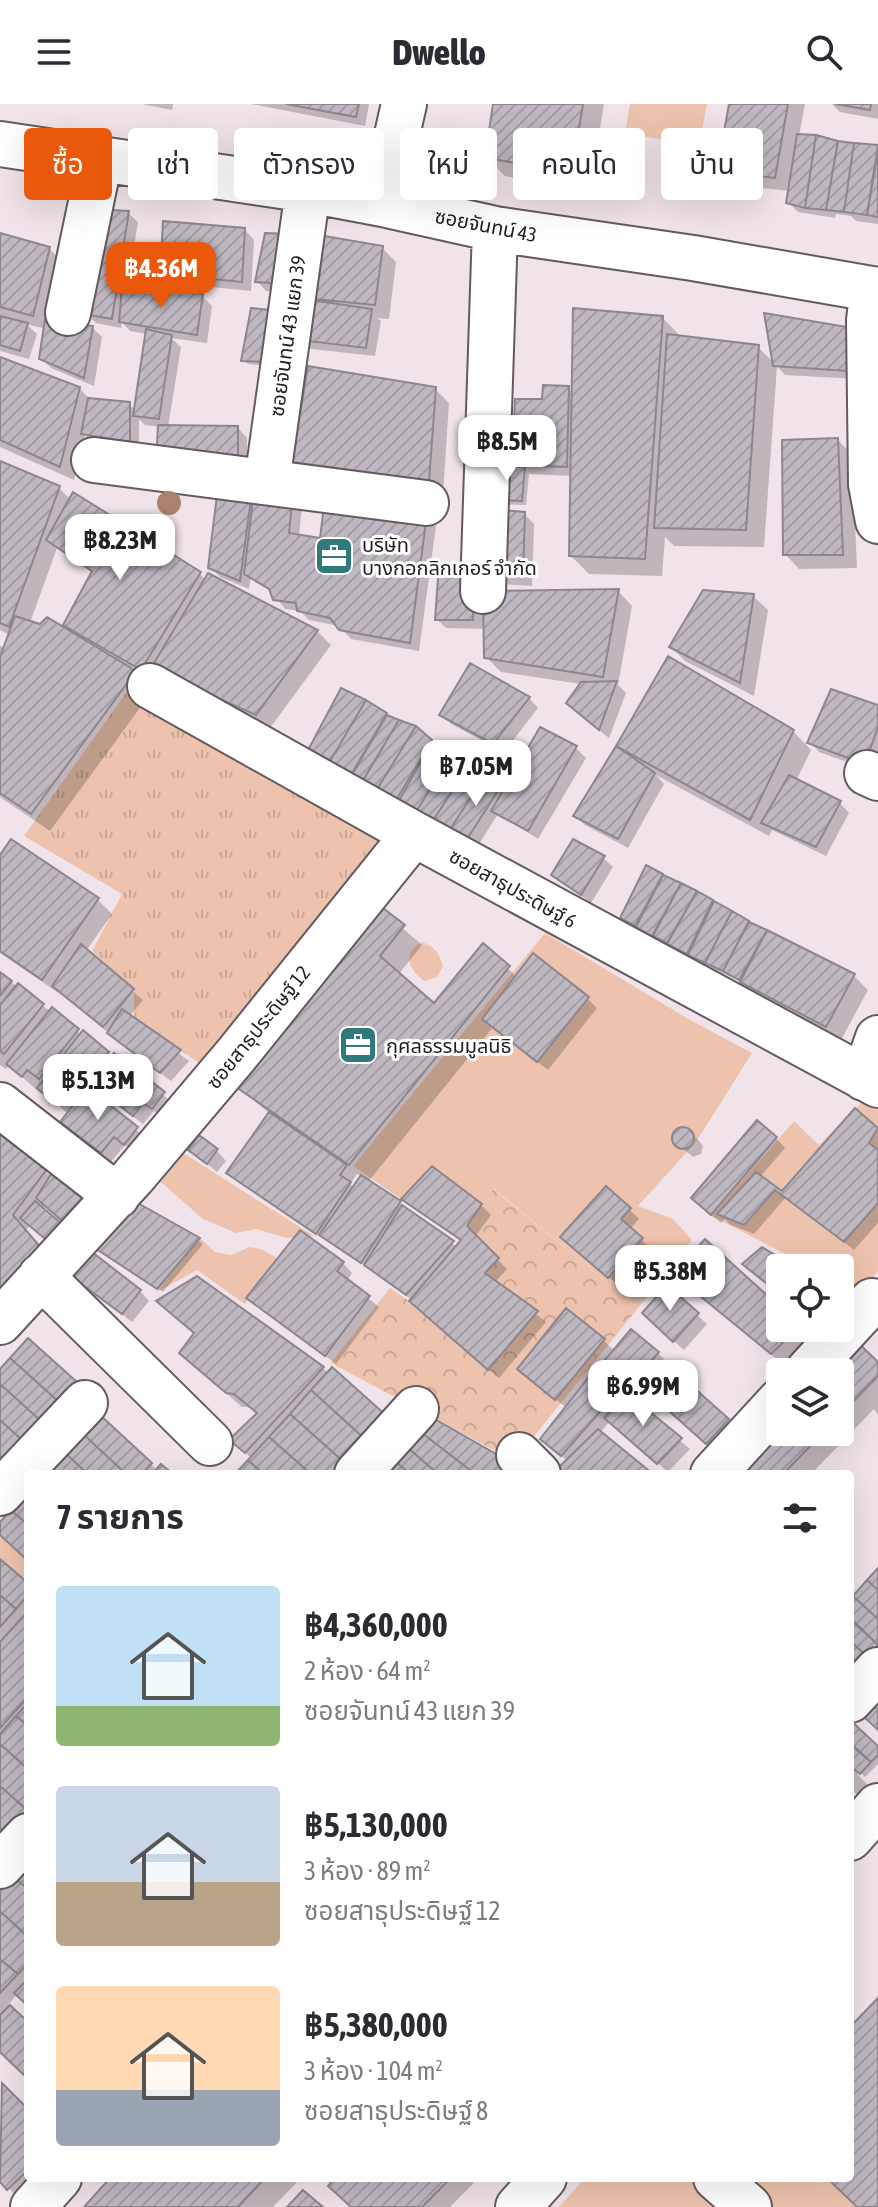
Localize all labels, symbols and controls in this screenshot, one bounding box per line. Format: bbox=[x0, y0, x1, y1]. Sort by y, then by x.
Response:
icon: menu bbox=[32, 30, 76, 74]
icon: search bbox=[802, 30, 846, 74]
text: Dwello bbox=[392, 31, 486, 73]
chip: ซื้อ bbox=[24, 128, 112, 200]
chip: เช่า bbox=[128, 128, 218, 200]
chip: ตัวกรอง bbox=[234, 128, 384, 200]
chip: ใหม่ bbox=[400, 128, 497, 200]
chip: คอนโด bbox=[513, 128, 645, 200]
chip: บ้าน bbox=[661, 128, 763, 200]
street label: ซอยจันทน์ 43 bbox=[433, 204, 539, 246]
pin: ฿4.36M bbox=[96, 242, 226, 310]
text: ฿4.36M bbox=[124, 253, 198, 283]
street label: ซอยจันทน์ 43 แยก 39 bbox=[264, 254, 310, 418]
pin: ฿8.5M bbox=[451, 415, 563, 483]
text: ฿8.5M bbox=[476, 426, 538, 456]
pin: ฿8.23M bbox=[55, 514, 185, 582]
text: ฿8.23M bbox=[83, 525, 157, 555]
place label: บริษัท บางกอกลิกเกอร์ จำกัด bbox=[362, 533, 537, 579]
office icon: บริษัท บางกอกลิกเกอร์ จำกัด bbox=[313, 535, 355, 577]
pin: ฿7.05M bbox=[411, 740, 541, 808]
text: ฿7.05M bbox=[439, 751, 513, 781]
street label: ซอยสาธุประดิษฐ์ 6 bbox=[445, 844, 581, 933]
street label: ซอยสาธุประดิษฐ์ 12 bbox=[202, 961, 315, 1094]
office icon: กุศลธรรมมูลนิธิ bbox=[337, 1024, 379, 1066]
place label: กุศลธรรมมูลนิธิ bbox=[386, 1034, 512, 1059]
pin: ฿5.13M bbox=[33, 1054, 163, 1122]
text: ฿5.13M bbox=[61, 1065, 135, 1095]
pin: ฿5.38M bbox=[605, 1245, 735, 1313]
map controls bbox=[766, 1254, 854, 1446]
button: locate bbox=[766, 1254, 854, 1342]
text: ฿5.38M bbox=[633, 1256, 707, 1286]
button: layers bbox=[766, 1358, 854, 1446]
pin: ฿6.99M bbox=[578, 1360, 708, 1428]
text: ฿6.99M bbox=[606, 1371, 680, 1401]
icon: filters bbox=[778, 1496, 822, 1540]
text: 7 รายการ bbox=[56, 1497, 184, 1536]
text: ฿4,360,000 bbox=[304, 1605, 448, 1644]
icon: home bbox=[120, 1618, 216, 1714]
text: 2 ห้อง · 64 m² bbox=[304, 1656, 431, 1686]
text: ซอยจันทน์ 43 แยก 39 bbox=[304, 1696, 515, 1726]
text: ฿5,130,000 bbox=[304, 1805, 448, 1844]
icon: home bbox=[120, 1818, 216, 1914]
text: 3 ห้อง · 89 m² bbox=[304, 1856, 431, 1886]
text: ซอยสาธุประดิษฐ์ 12 bbox=[304, 1896, 500, 1926]
text: ฿5,380,000 bbox=[304, 2005, 448, 2044]
icon: home bbox=[120, 2018, 216, 2114]
text: 3 ห้อง · 104 m² bbox=[304, 2056, 443, 2086]
text: ซอยสาธุประดิษฐ์ 8 bbox=[304, 2096, 488, 2126]

